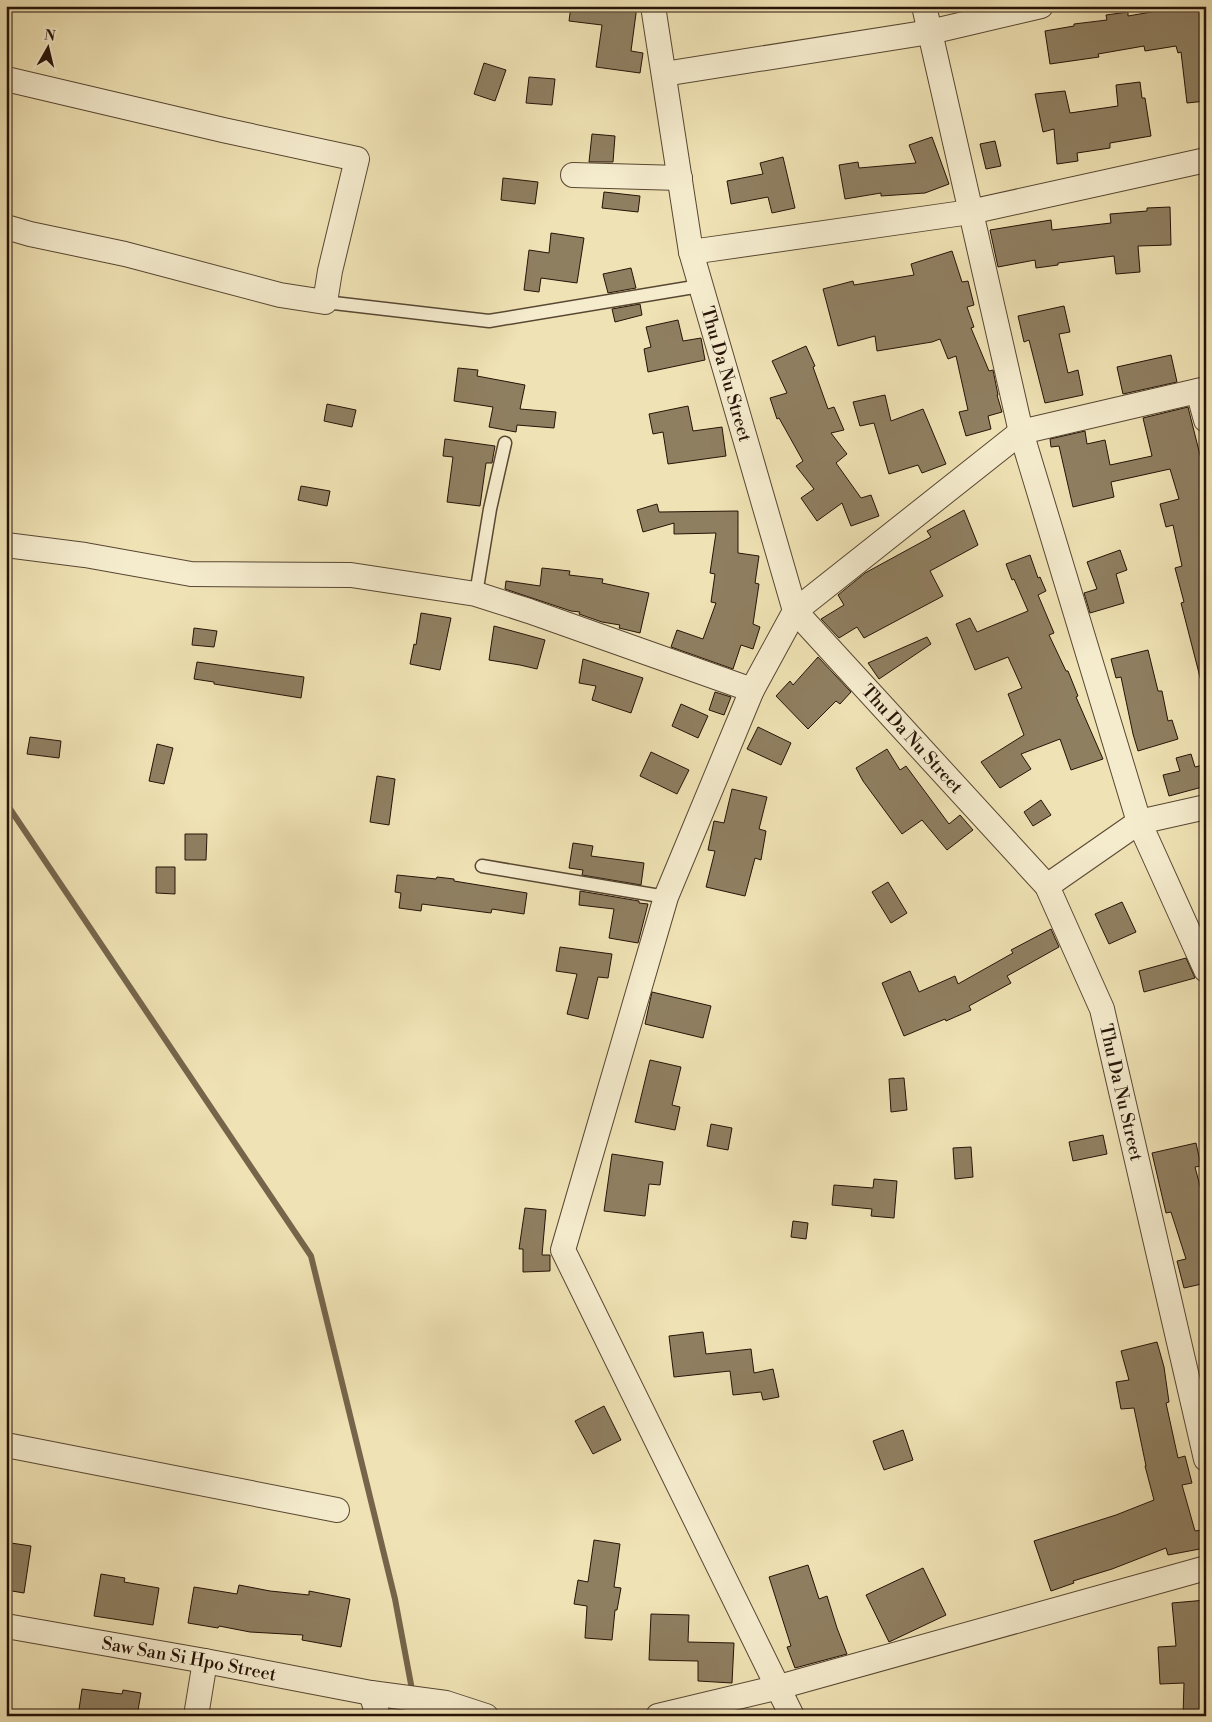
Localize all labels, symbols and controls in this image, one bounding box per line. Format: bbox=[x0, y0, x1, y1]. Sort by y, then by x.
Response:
north arrow bbox=[22, 22, 72, 72]
text: N bbox=[43, 26, 56, 46]
street label: Thu Da Nu Street bbox=[695, 304, 757, 445]
street label: Thu Da Nu Street bbox=[856, 680, 968, 799]
street label: Thu Da Nu Street bbox=[1094, 1022, 1148, 1164]
street label: Saw San Si Hpo Street bbox=[100, 1632, 279, 1687]

